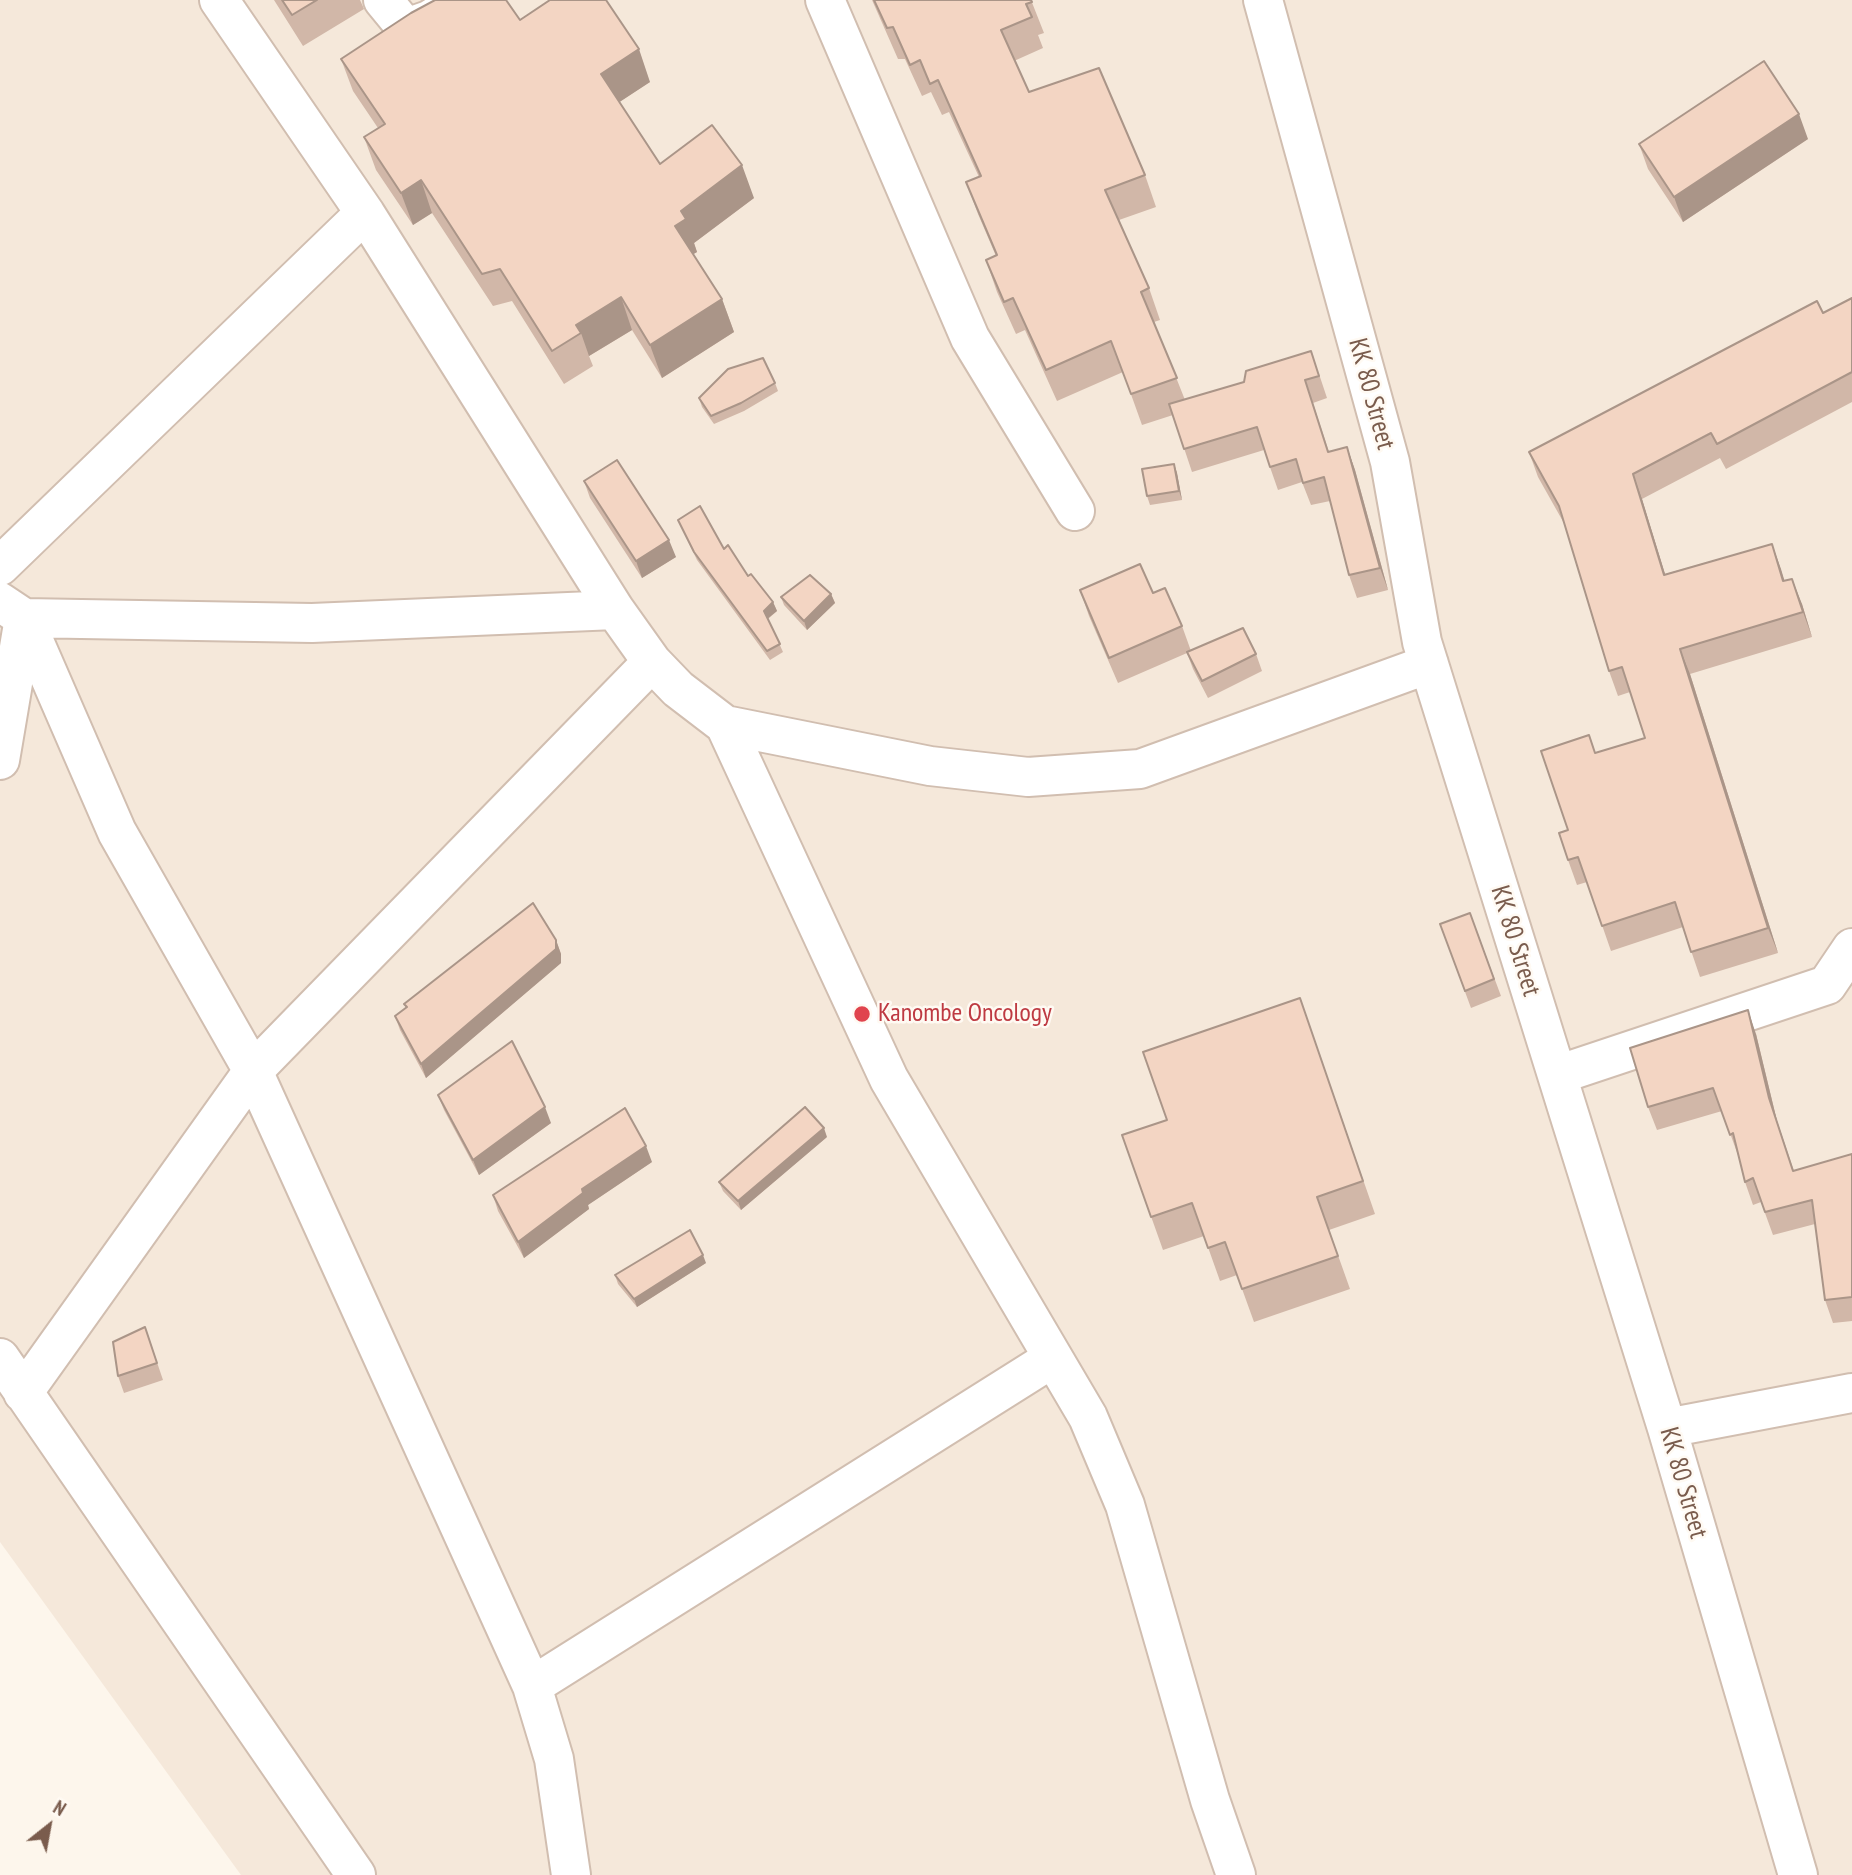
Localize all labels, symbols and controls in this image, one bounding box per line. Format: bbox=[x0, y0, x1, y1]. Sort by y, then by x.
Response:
street label: KK 80 Street bbox=[1341, 335, 1401, 453]
street label: KK 80 Street bbox=[1483, 882, 1547, 1000]
place label: Kanombe Oncology bbox=[878, 998, 1052, 1030]
marker: Kanombe Oncology bbox=[852, 1004, 872, 1024]
street label: KK 80 Street bbox=[1652, 1424, 1714, 1542]
north arrow bbox=[14, 1791, 84, 1861]
text: N bbox=[49, 1795, 70, 1821]

